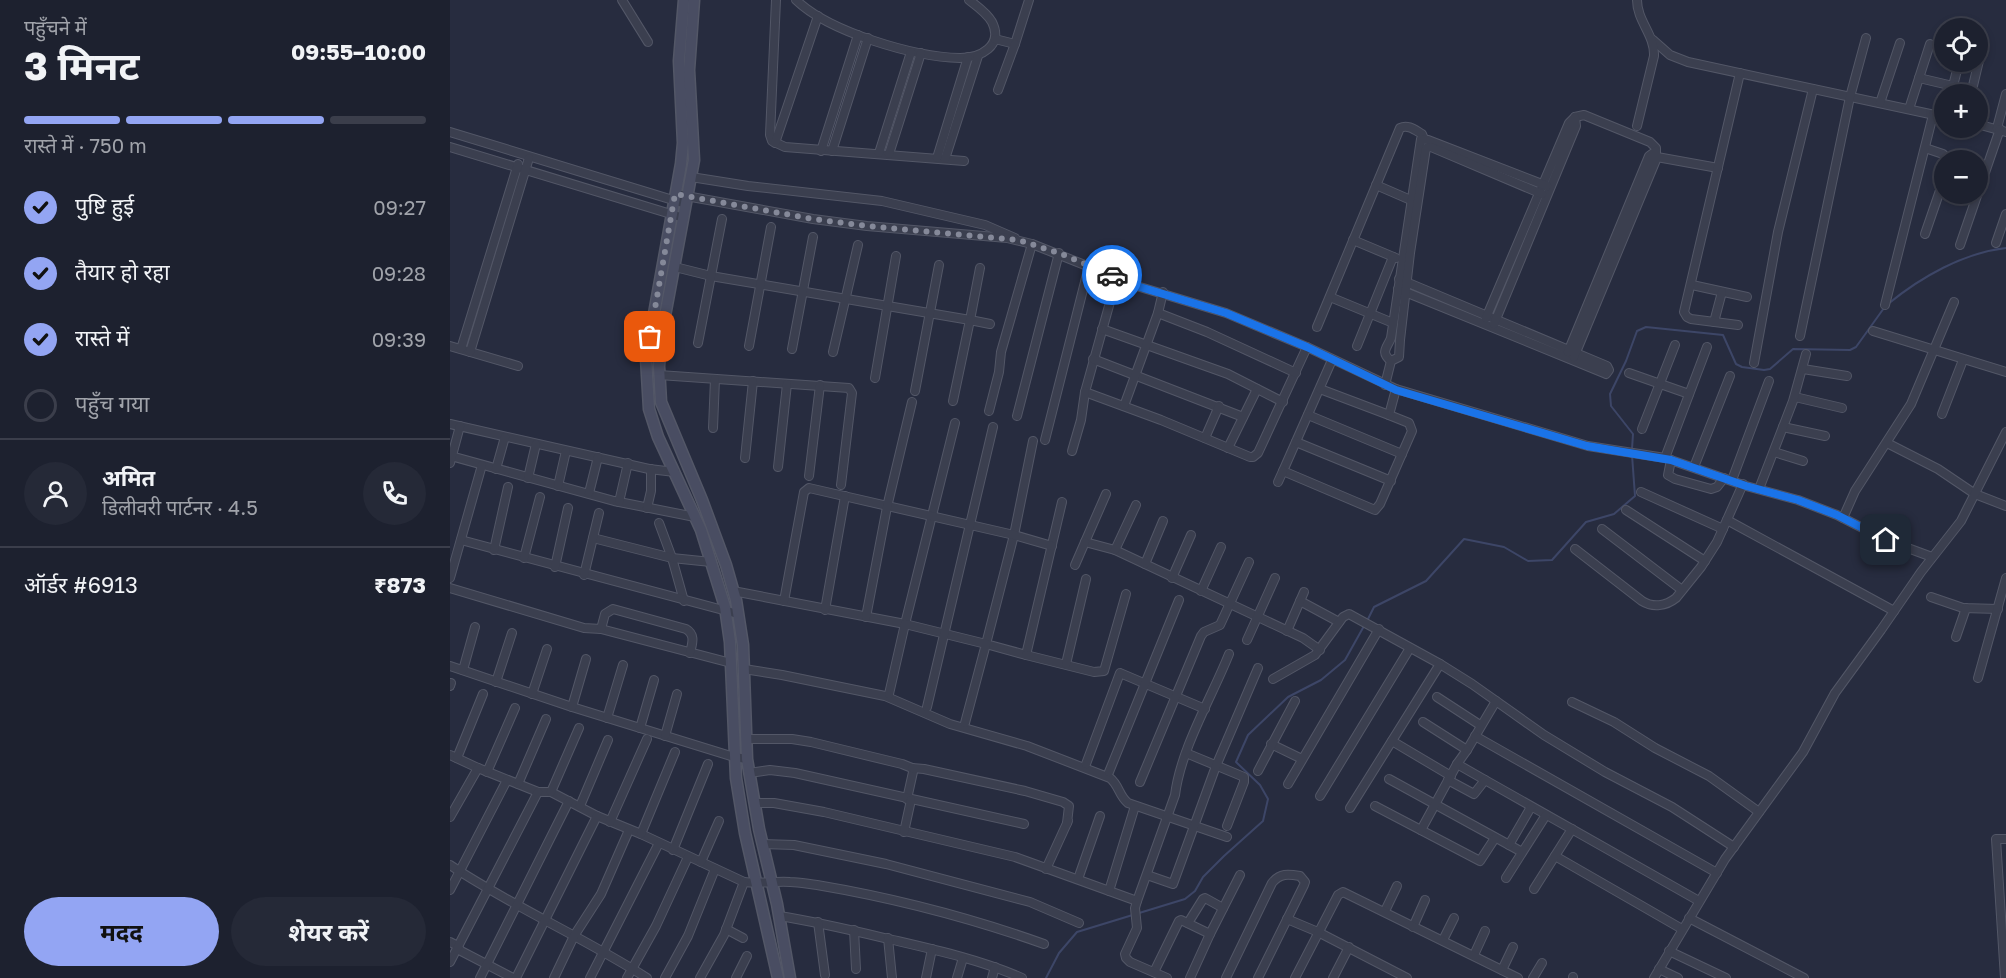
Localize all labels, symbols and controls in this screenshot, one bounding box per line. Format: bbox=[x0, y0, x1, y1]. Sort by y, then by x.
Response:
text: पहुँचने में bbox=[24, 15, 87, 39]
map controls bbox=[1934, 18, 1988, 204]
button: locate bbox=[1934, 18, 1988, 72]
text: 09:55–10:00 bbox=[291, 38, 426, 65]
text: 3 मिनट bbox=[24, 42, 139, 89]
button: + bbox=[1934, 84, 1988, 138]
text: रास्ते में · 750 m bbox=[24, 133, 147, 157]
button: − bbox=[1934, 150, 1988, 204]
icon: check bbox=[24, 191, 57, 224]
text: पुष्टि हुई bbox=[75, 192, 134, 219]
text: 09:27 bbox=[373, 195, 426, 219]
courier bbox=[1082, 245, 1142, 305]
icon: check bbox=[24, 257, 57, 290]
text: तैयार हो रहा bbox=[75, 258, 170, 285]
icon: car bbox=[1096, 259, 1129, 292]
text: 09:28 bbox=[372, 261, 426, 285]
pin bbox=[624, 311, 675, 362]
icon: bag bbox=[633, 320, 666, 353]
icon: check bbox=[24, 323, 57, 356]
text: रास्ते में bbox=[75, 324, 129, 351]
text: 09:39 bbox=[372, 327, 426, 351]
text: पहुँच गया bbox=[75, 390, 150, 417]
button: person bbox=[24, 462, 87, 525]
button: phone bbox=[363, 462, 426, 525]
text: अमित bbox=[102, 464, 155, 491]
text: डिलीवरी पार्टनर · 4.5 bbox=[102, 495, 258, 519]
pin bbox=[1860, 514, 1911, 565]
icon: home bbox=[1869, 523, 1902, 556]
text: ऑर्डर #6913 bbox=[24, 571, 138, 598]
text: ₹873 bbox=[374, 571, 426, 598]
button: मदद bbox=[24, 897, 219, 966]
button: शेयर करें bbox=[231, 897, 426, 966]

